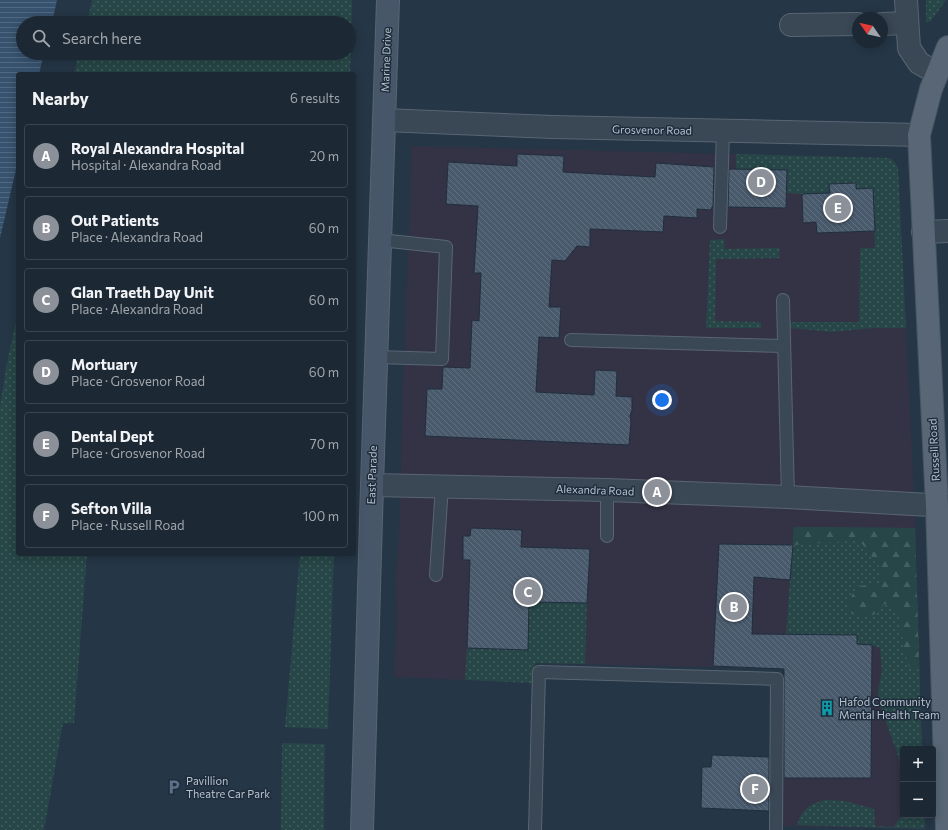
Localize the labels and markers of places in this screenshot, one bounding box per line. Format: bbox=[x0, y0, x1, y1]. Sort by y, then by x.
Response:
pin: D bbox=[748, 167, 774, 197]
pin: E bbox=[825, 193, 851, 223]
pin: A bbox=[644, 477, 670, 507]
pin: C bbox=[515, 577, 541, 607]
pin: B bbox=[721, 592, 747, 622]
place label: Hafod Community Mental Health Team bbox=[839, 695, 940, 721]
building icon: Hafod Community Mental Health Team bbox=[818, 699, 836, 717]
place label: Pavillion Theatre Car Park bbox=[186, 774, 270, 800]
pin: F bbox=[742, 774, 768, 804]
parking icon: Pavillion Theatre Car Park bbox=[165, 778, 183, 796]

